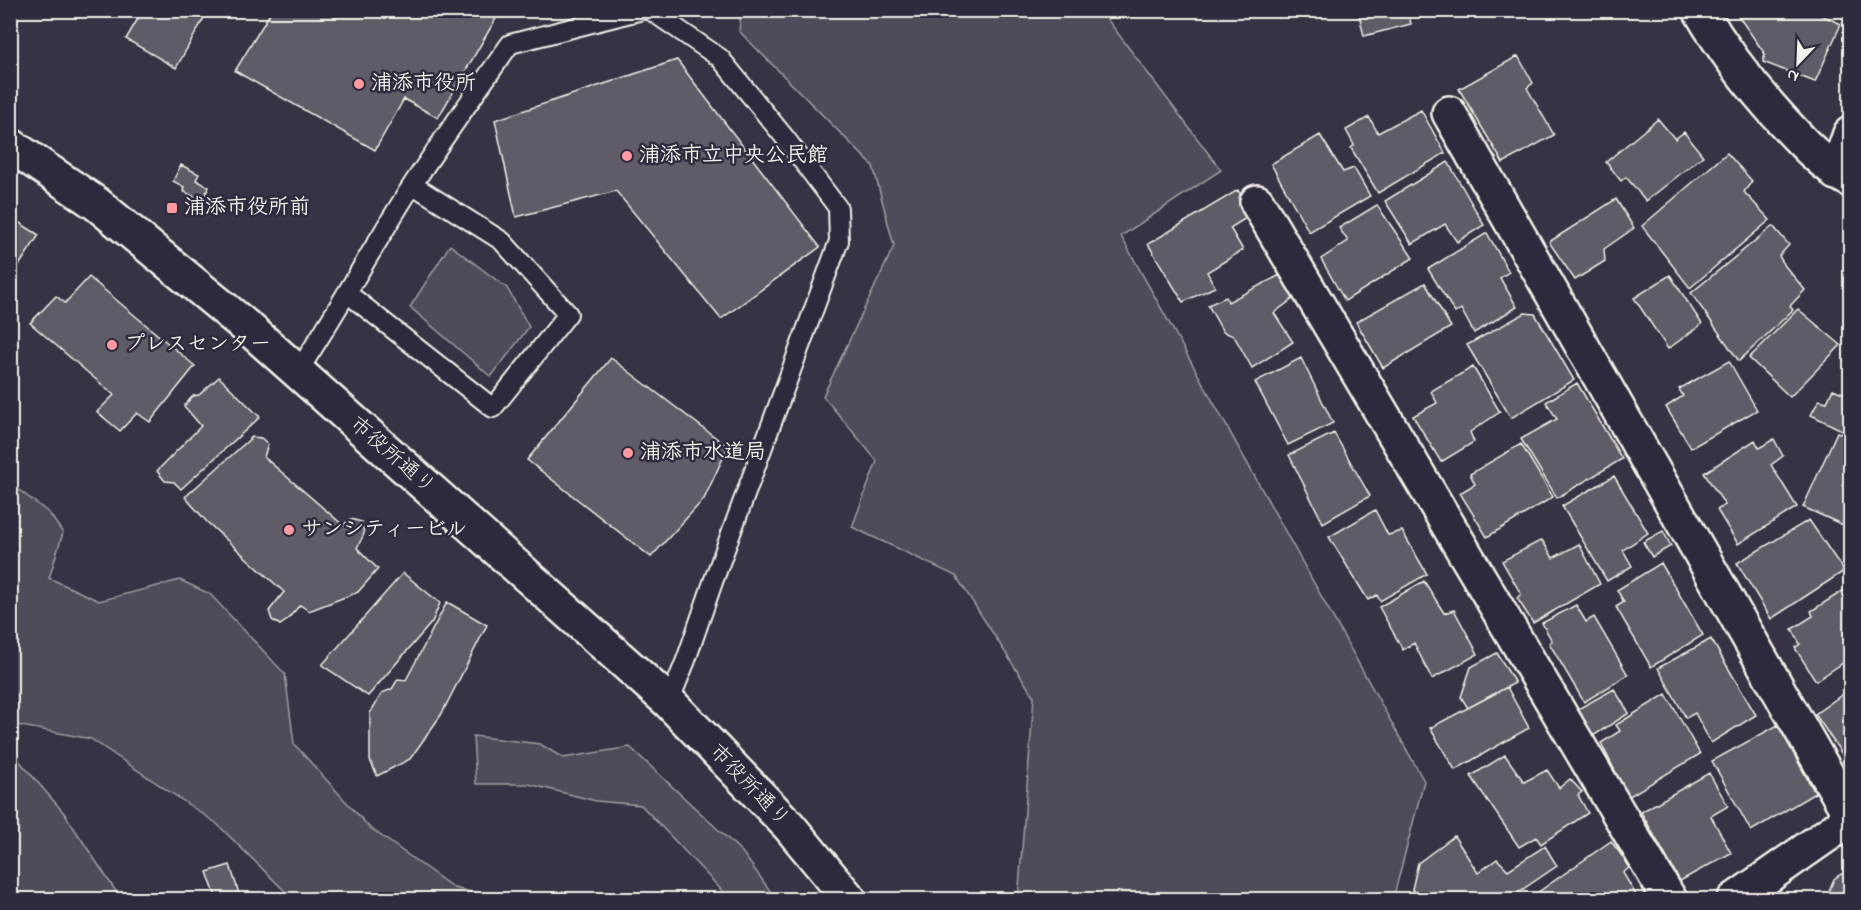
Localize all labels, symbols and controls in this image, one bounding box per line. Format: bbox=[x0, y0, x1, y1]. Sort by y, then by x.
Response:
north arrow bbox=[1768, 33, 1828, 93]
text: N bbox=[1783, 62, 1803, 88]
place label: 浦添市役所 bbox=[371, 69, 476, 99]
marker: 浦添市役所 bbox=[352, 77, 366, 91]
place label: 浦添市立中央公民館 bbox=[639, 141, 828, 171]
marker: 浦添市立中央公民館 bbox=[620, 149, 634, 163]
place label: 浦添市役所前 bbox=[184, 193, 310, 223]
marker: 浦添市役所前 bbox=[165, 201, 179, 215]
place label: プレスセンター bbox=[124, 330, 271, 360]
marker: プレスセンター bbox=[105, 338, 119, 352]
street label: 市役所通り bbox=[343, 410, 441, 502]
place label: 浦添市水道局 bbox=[640, 438, 766, 468]
marker: 浦添市水道局 bbox=[621, 446, 635, 460]
place label: サンシティービル bbox=[301, 515, 467, 545]
marker: サンシティービル bbox=[282, 523, 296, 537]
street label: 市役所通り bbox=[702, 738, 796, 834]

